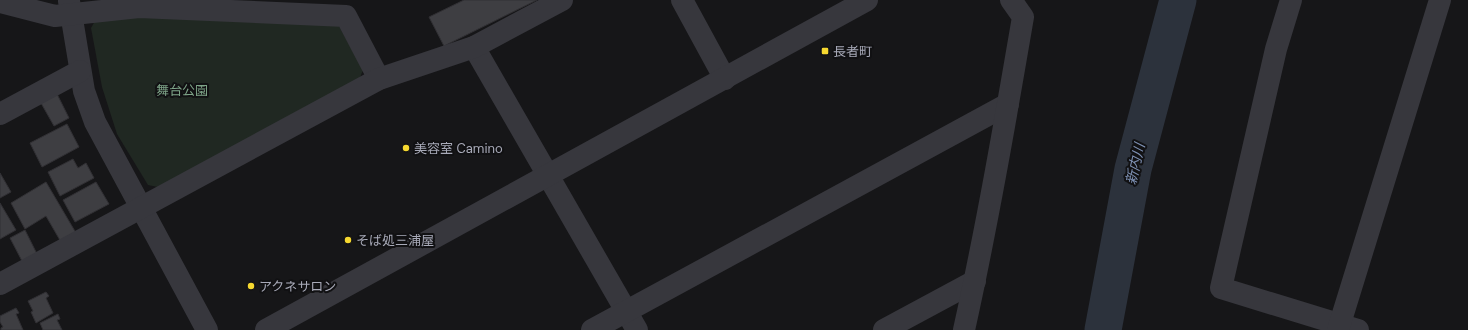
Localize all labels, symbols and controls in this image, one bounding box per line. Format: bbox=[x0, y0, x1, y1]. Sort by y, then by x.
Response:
place label: 長者町 bbox=[833, 43, 872, 60]
marker: 長者町 bbox=[820, 46, 830, 56]
park label: 舞台公園 bbox=[156, 82, 208, 99]
place label: 美容室 Camino bbox=[414, 140, 503, 157]
water label: 新内川 bbox=[1122, 140, 1149, 186]
marker: 美容室 Camino bbox=[401, 143, 411, 153]
place label: そば処三浦屋 bbox=[356, 232, 434, 249]
marker: そば処三浦屋 bbox=[343, 235, 353, 245]
place label: アクネサロン bbox=[259, 278, 336, 295]
marker: アクネサロン bbox=[246, 281, 256, 291]

